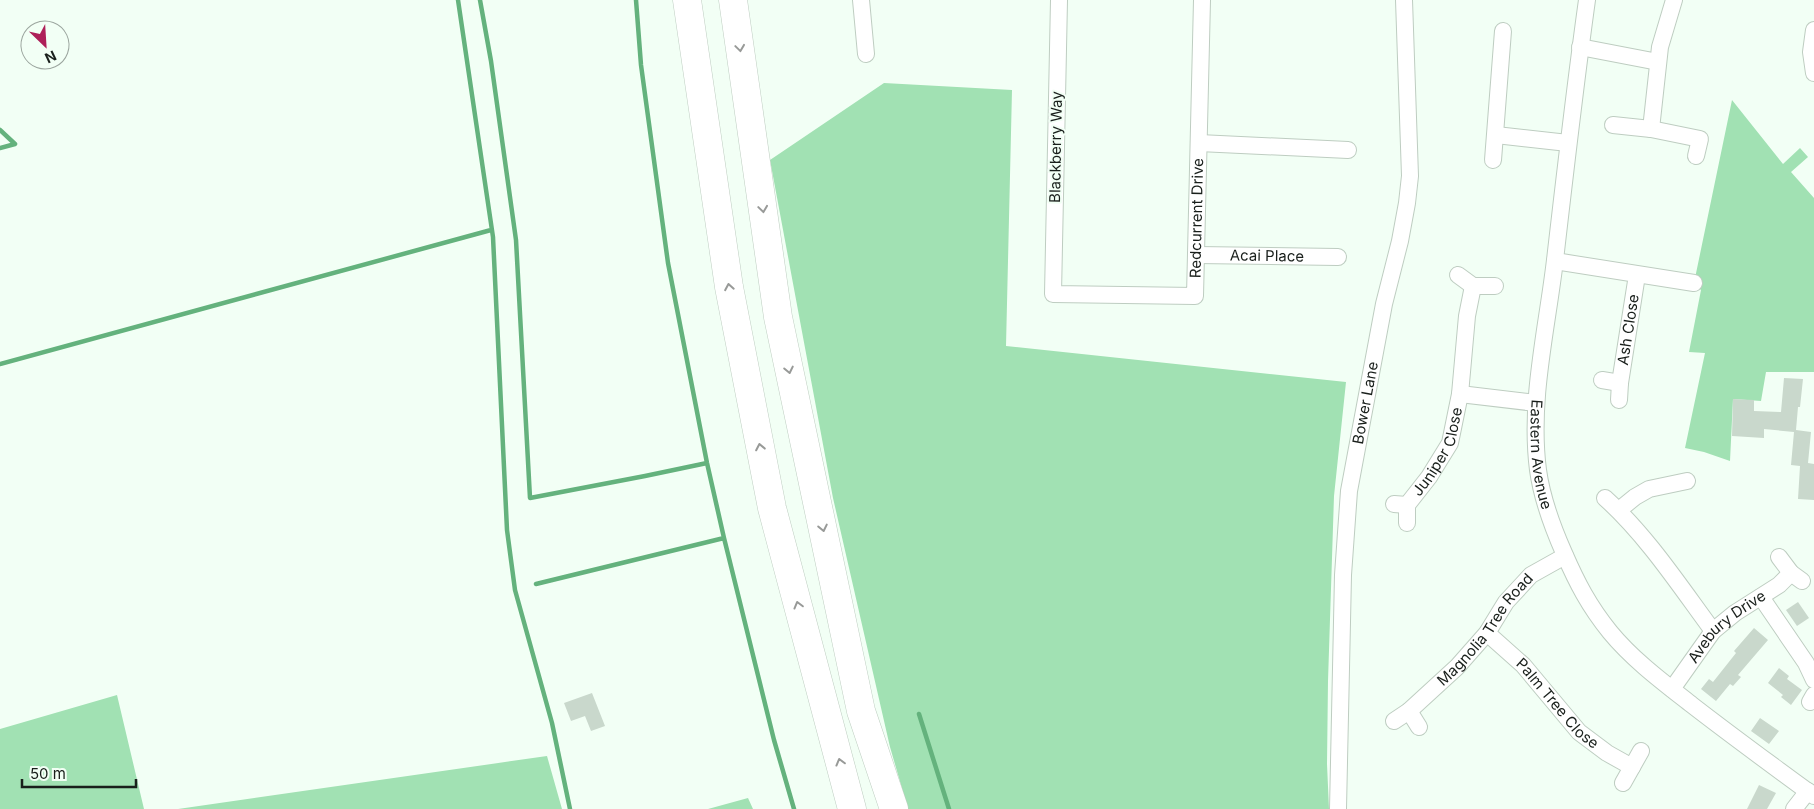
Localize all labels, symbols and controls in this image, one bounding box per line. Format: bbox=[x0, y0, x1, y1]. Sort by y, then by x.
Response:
north arrow bbox=[20, 20, 70, 70]
one-way arrow bbox=[734, 45, 745, 53]
text: N bbox=[42, 47, 59, 67]
street label: Blackberry Way bbox=[1045, 90, 1066, 203]
street label: Redcurrent Drive bbox=[1185, 158, 1207, 278]
one-way arrow bbox=[757, 205, 767, 214]
street label: Acai Place bbox=[1230, 245, 1304, 266]
one-way arrow bbox=[725, 283, 735, 292]
street label: Ash Close bbox=[1613, 293, 1643, 366]
street label: Bower Lane bbox=[1348, 360, 1382, 446]
one-way arrow bbox=[783, 365, 794, 374]
street label: Eastern Avenue bbox=[1527, 399, 1556, 512]
street label: Juniper Close bbox=[1408, 405, 1466, 500]
one-way arrow bbox=[756, 442, 766, 451]
one-way arrow bbox=[817, 524, 827, 533]
street label: Magnolia Tree Road bbox=[1433, 569, 1537, 690]
street label: Avebury Drive bbox=[1683, 586, 1769, 666]
one-way arrow bbox=[794, 601, 804, 609]
street label: Palm Tree Close bbox=[1513, 654, 1603, 752]
scale bar bbox=[22, 756, 136, 788]
one-way arrow bbox=[835, 757, 846, 766]
text: 50 m bbox=[30, 764, 66, 783]

